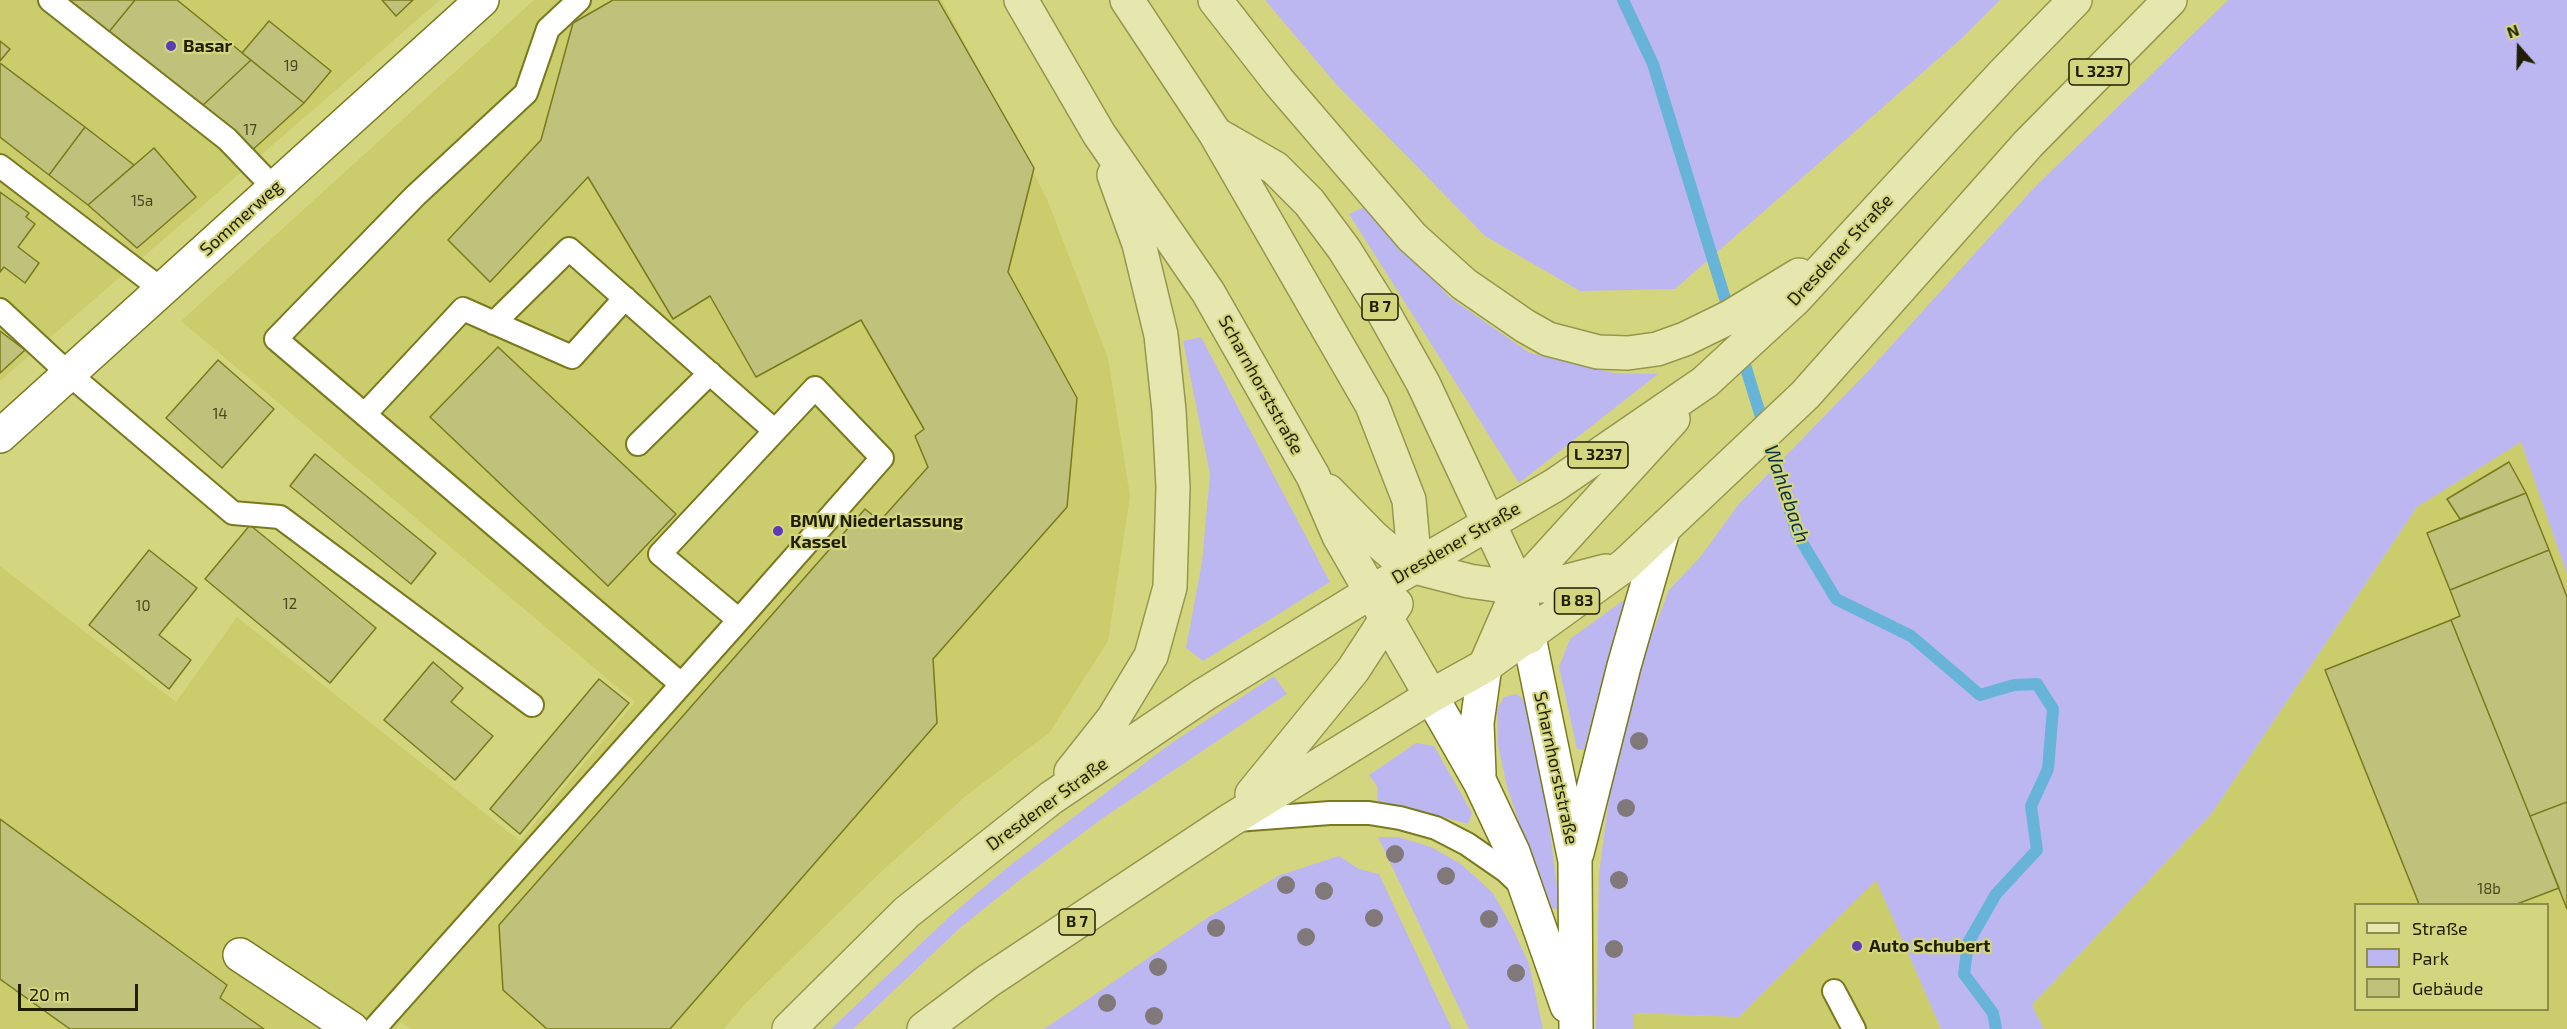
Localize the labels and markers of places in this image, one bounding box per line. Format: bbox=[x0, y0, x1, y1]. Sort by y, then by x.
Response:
place label: Basar bbox=[183, 35, 232, 57]
marker: Basar bbox=[164, 39, 178, 53]
place label: BMW Niederlassung Kassel bbox=[790, 510, 963, 552]
marker: BMW Niederlassung Kassel bbox=[771, 524, 785, 538]
place label: Auto Schubert bbox=[1869, 935, 1990, 957]
marker: Auto Schubert bbox=[1850, 939, 1864, 953]

